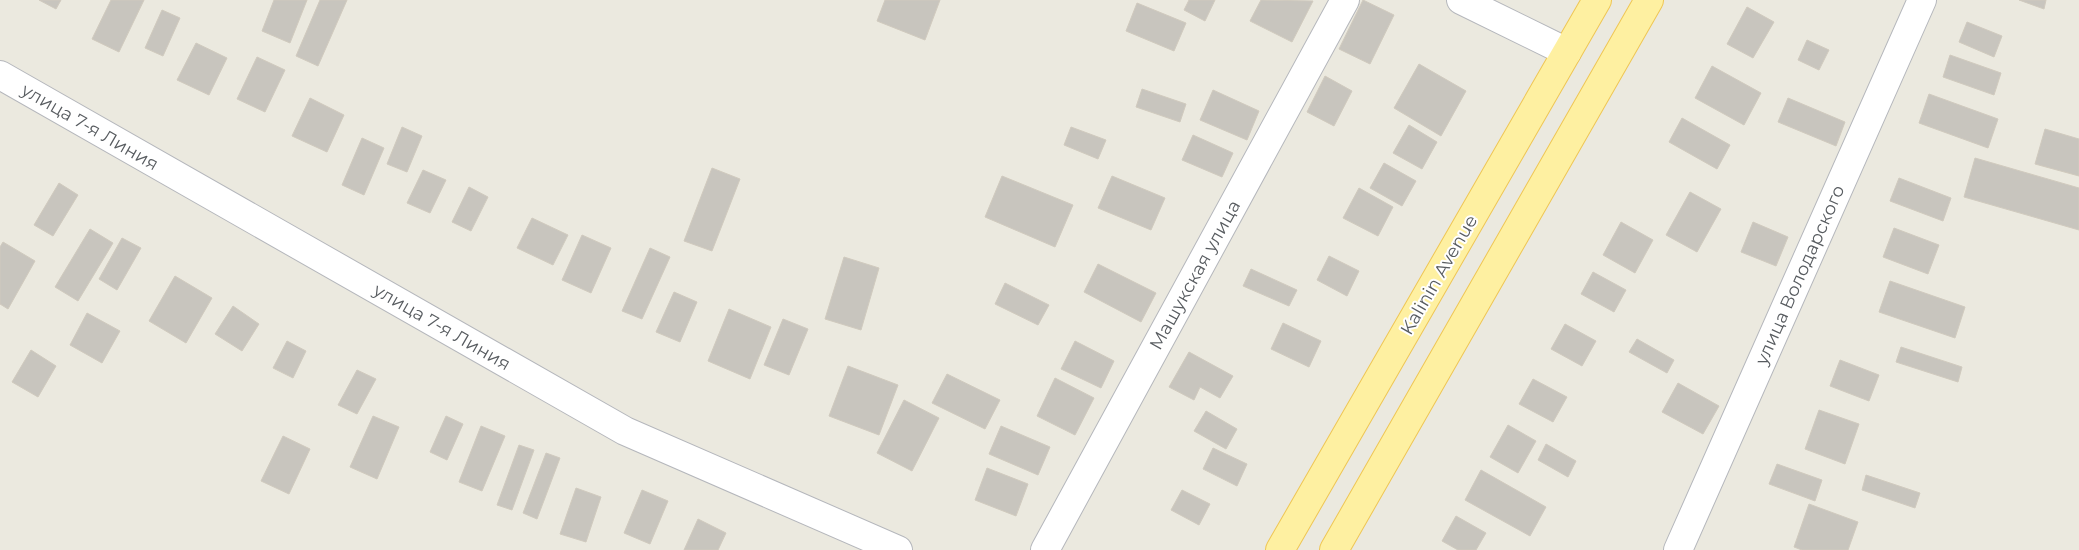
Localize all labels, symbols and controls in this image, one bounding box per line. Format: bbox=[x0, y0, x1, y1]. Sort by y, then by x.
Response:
street label: улица 7-я Линия bbox=[17, 78, 162, 175]
street label: улица Володарского bbox=[1750, 182, 1850, 369]
street label: Машукская улица bbox=[1145, 196, 1245, 354]
street label: Kalinin Avenue bbox=[1396, 211, 1482, 339]
street label: улица 7-я Линия bbox=[369, 278, 514, 375]

